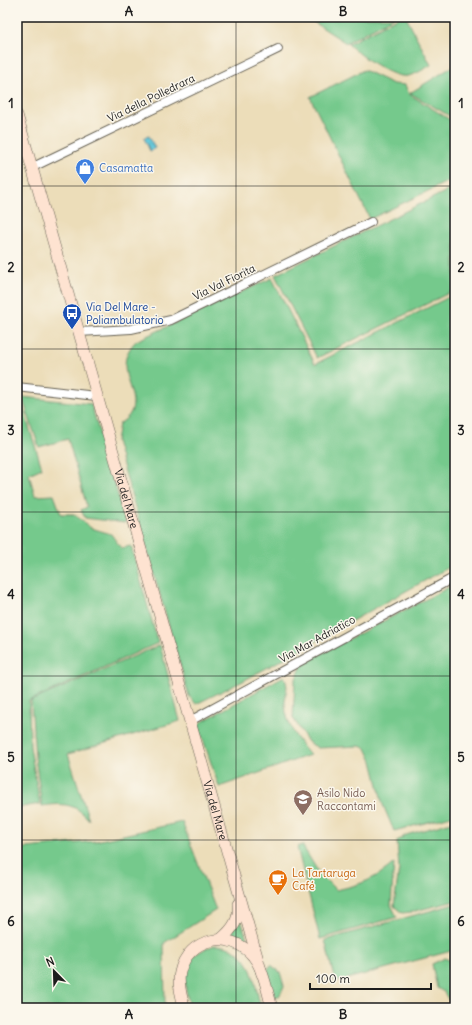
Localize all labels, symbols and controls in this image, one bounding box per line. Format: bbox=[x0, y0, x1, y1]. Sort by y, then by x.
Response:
text: A bbox=[125, 3, 134, 20]
text: B bbox=[339, 3, 348, 20]
street label: Via della Polledrara bbox=[105, 71, 197, 125]
text: 1 bbox=[8, 95, 14, 112]
text: 1 bbox=[458, 95, 464, 112]
shop icon: Casamatta bbox=[74, 157, 96, 185]
place label: Casamatta bbox=[99, 161, 153, 175]
text: 2 bbox=[7, 259, 15, 276]
text: 2 bbox=[457, 259, 465, 276]
street label: Via Val Fiorita bbox=[190, 261, 258, 303]
place label: Via Del Mare - Poliambulatorio bbox=[86, 300, 164, 327]
bus stop icon: Via Del Mare - Poliambulatorio bbox=[61, 302, 83, 330]
text: 3 bbox=[7, 422, 15, 439]
text: 3 bbox=[457, 422, 465, 439]
street label: Via del Mare bbox=[111, 467, 142, 530]
text: 4 bbox=[7, 586, 15, 603]
text: 4 bbox=[457, 586, 465, 603]
street label: Via Mar Adriatico bbox=[276, 612, 358, 666]
text: 5 bbox=[7, 749, 15, 766]
text: 5 bbox=[457, 749, 465, 766]
street label: Via del Mare bbox=[200, 779, 230, 842]
place label: Asilo Nido Raccontami bbox=[317, 786, 376, 813]
school or university icon: Asilo Nido Raccontami bbox=[292, 788, 314, 816]
place label: La Tartaruga Café bbox=[292, 866, 356, 893]
cafe icon: La Tartaruga Café bbox=[267, 868, 289, 896]
text: 6 bbox=[7, 913, 15, 930]
text: 6 bbox=[457, 913, 465, 930]
north arrow bbox=[34, 951, 74, 991]
text: N bbox=[44, 954, 56, 970]
scale bar bbox=[310, 965, 431, 991]
text: 100 m bbox=[316, 971, 350, 986]
text: A bbox=[125, 1006, 134, 1023]
text: B bbox=[339, 1006, 348, 1023]

